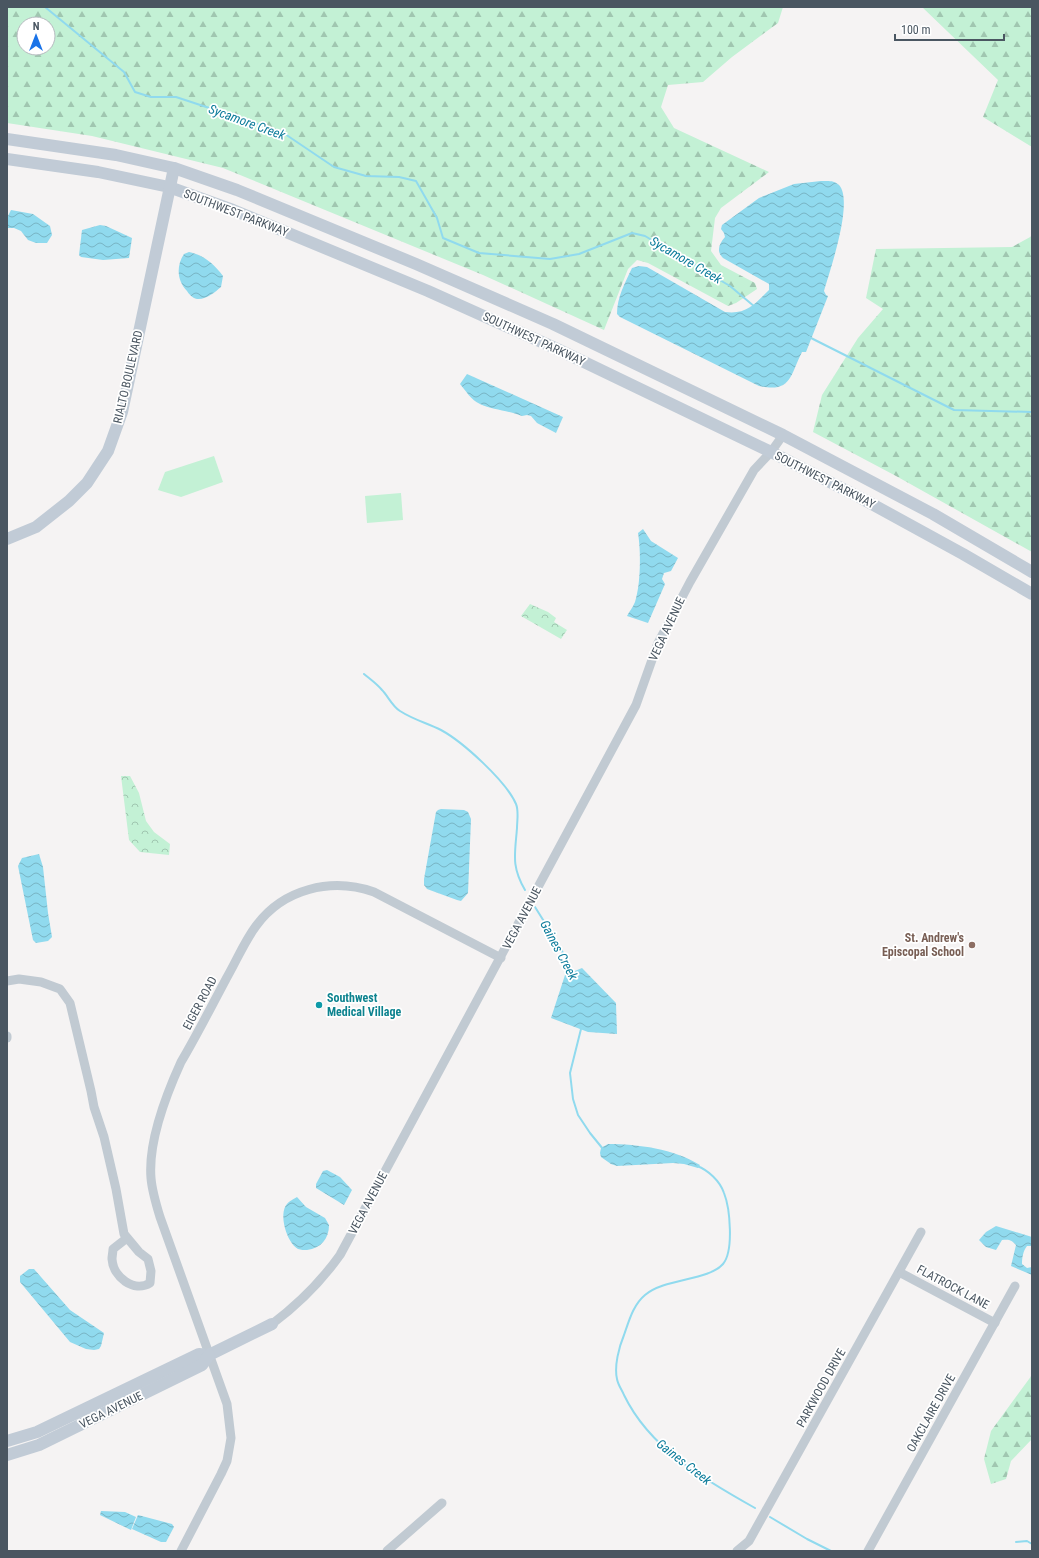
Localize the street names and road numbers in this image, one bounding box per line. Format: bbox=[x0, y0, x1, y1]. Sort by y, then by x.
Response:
street label: SOUTHWEST PARKWAY bbox=[182, 187, 291, 240]
street label: SOUTHWEST PARKWAY bbox=[481, 309, 588, 369]
street label: RIALTO BOULEVARD bbox=[110, 329, 146, 425]
street label: SOUTHWEST PARKWAY bbox=[772, 449, 878, 512]
street label: VEGA AVENUE bbox=[646, 595, 688, 663]
street label: VEGA AVENUE bbox=[500, 884, 544, 952]
street label: EIGER ROAD bbox=[180, 974, 220, 1032]
street label: VEGA AVENUE bbox=[346, 1169, 390, 1237]
street label: FLATROCK LANE bbox=[914, 1262, 992, 1312]
street label: PARKWOOD DRIVE bbox=[794, 1346, 848, 1430]
street label: OAKCLAIRE DRIVE bbox=[904, 1372, 958, 1454]
street label: VEGA AVENUE bbox=[77, 1389, 145, 1431]

